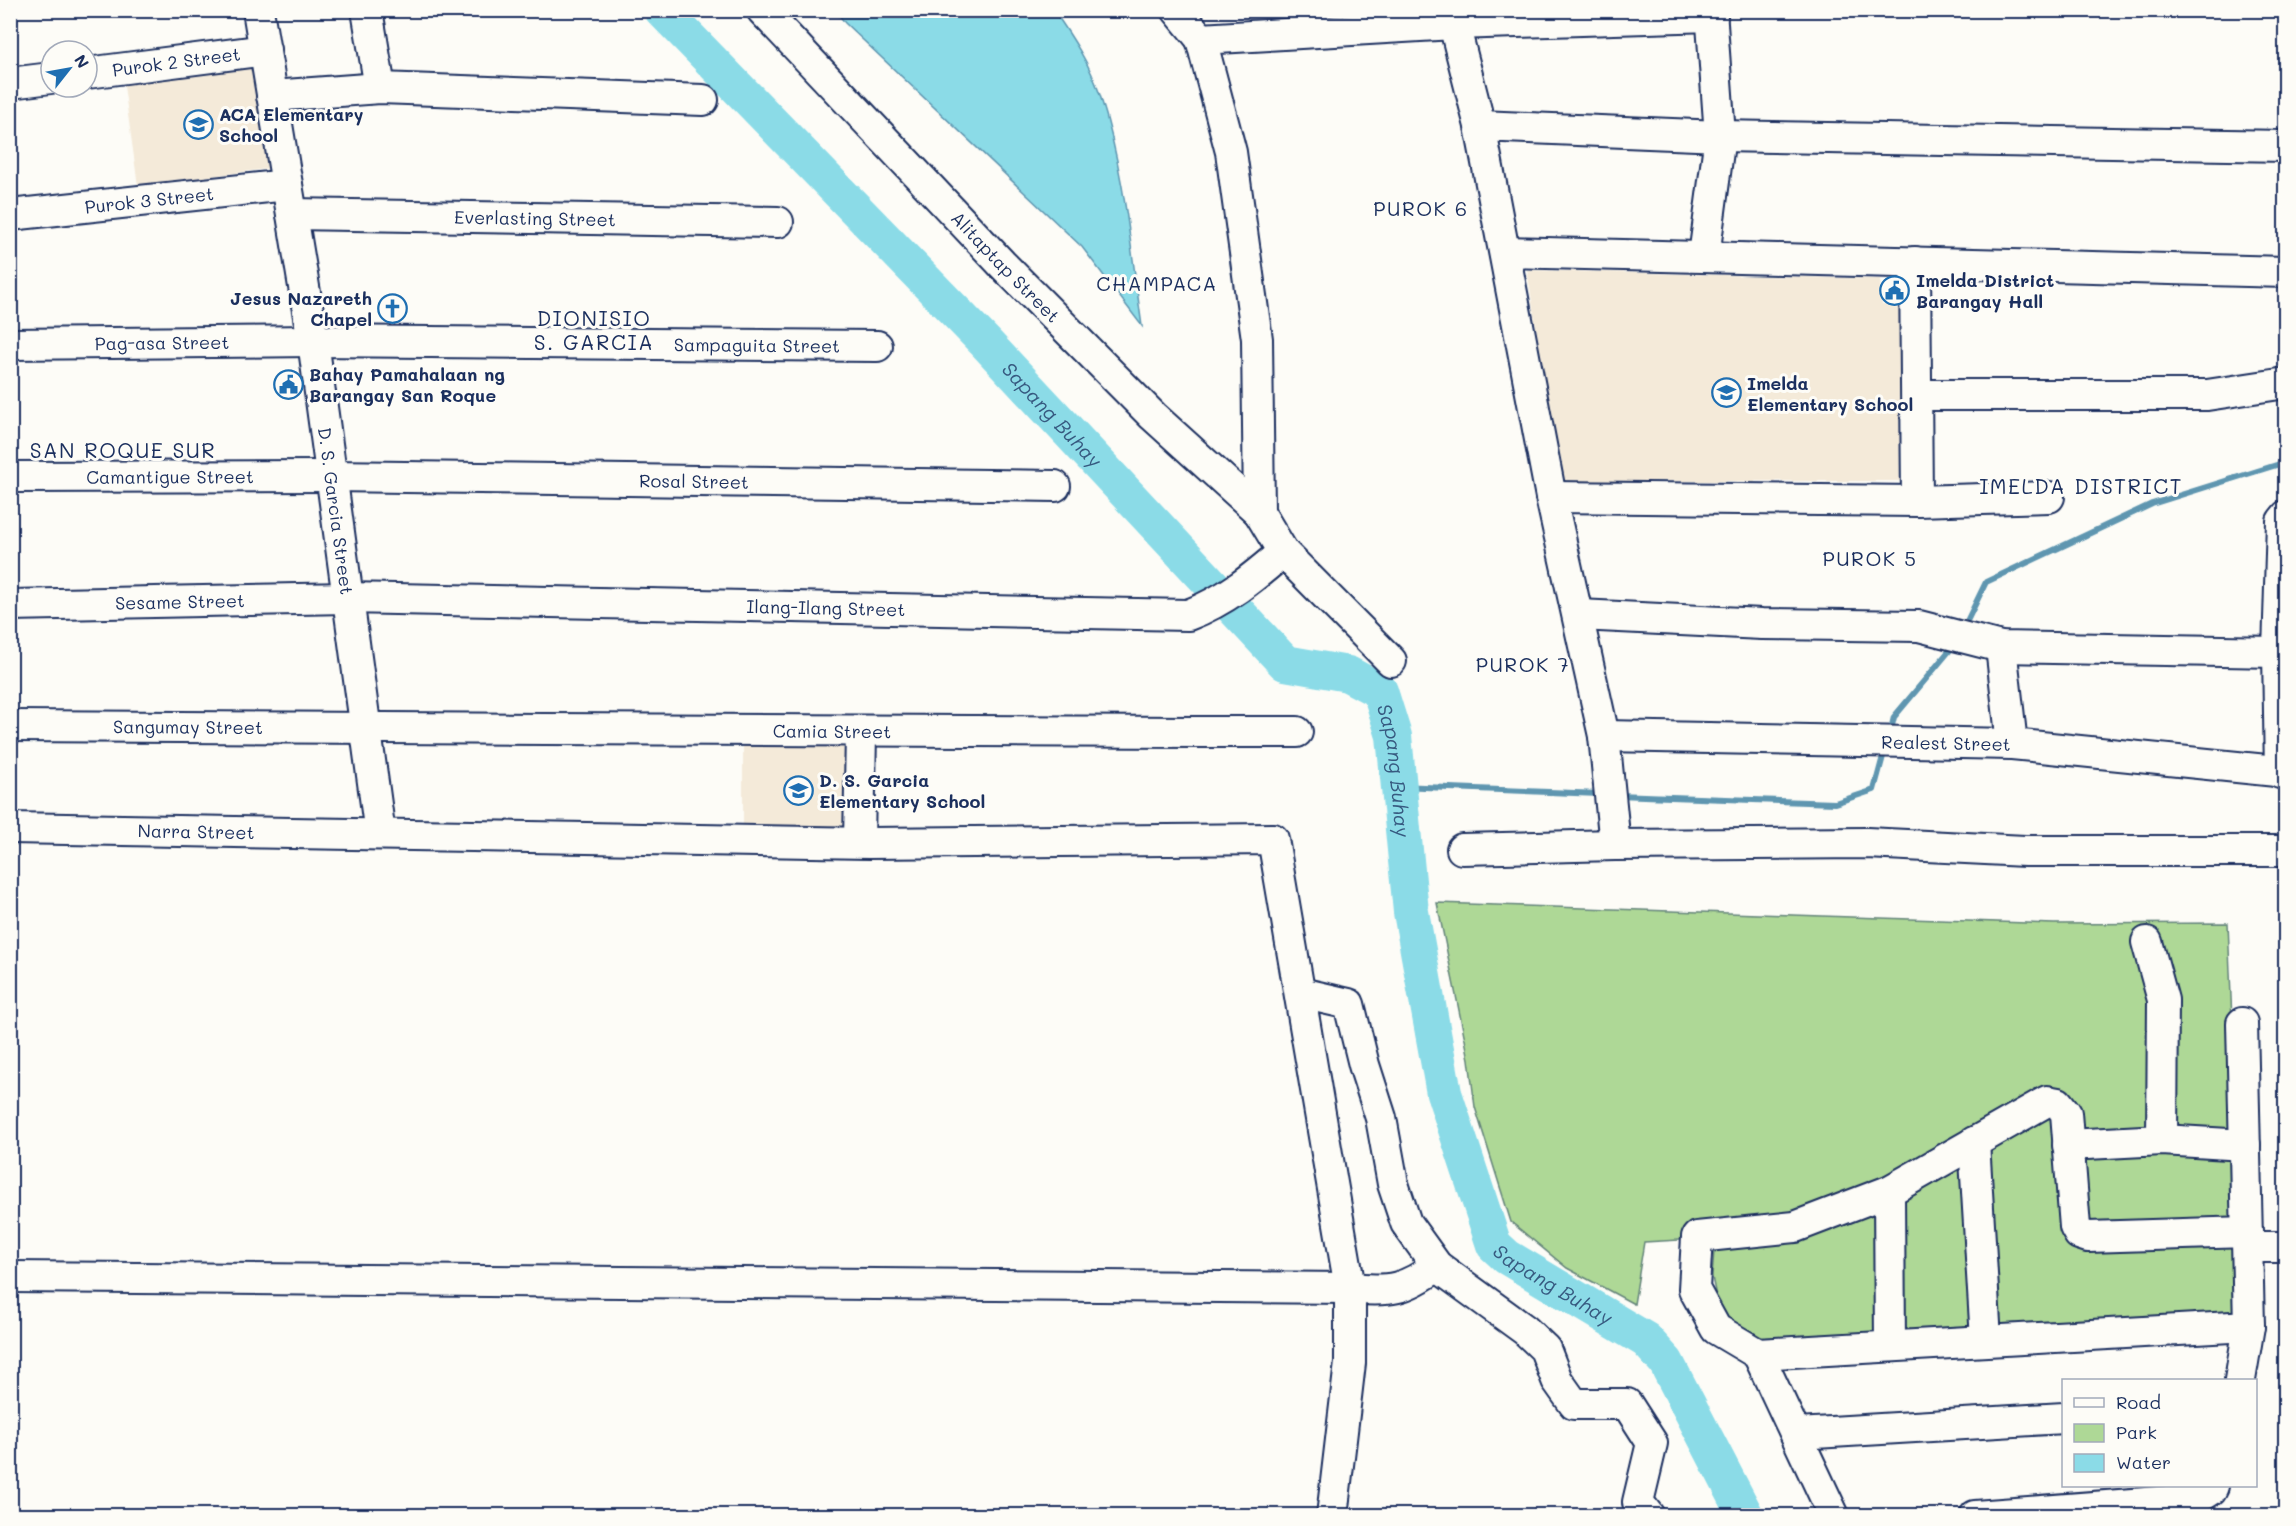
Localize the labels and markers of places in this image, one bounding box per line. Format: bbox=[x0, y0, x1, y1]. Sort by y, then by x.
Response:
place label: ACA Elementary School bbox=[219, 102, 364, 147]
school or university icon: ACA Elementary School bbox=[182, 108, 214, 140]
place label: Imelda District Barangay Hall bbox=[1916, 268, 2054, 313]
public building icon: Imelda District Barangay Hall bbox=[1879, 274, 1911, 306]
place label: Jesus Nazareth Chapel bbox=[230, 286, 372, 331]
church icon: Jesus Nazareth Chapel bbox=[377, 292, 409, 324]
place label: Bahay Pamahalaan ng Barangay San Roque bbox=[309, 362, 505, 407]
public building icon: Bahay Pamahalaan ng Barangay San Roque bbox=[272, 368, 304, 400]
place label: Imelda Elementary School bbox=[1747, 371, 1913, 416]
school or university icon: Imelda Elementary School bbox=[1710, 377, 1742, 409]
place label: D. S. Garcia Elementary School bbox=[819, 768, 985, 813]
school or university icon: D. S. Garcia Elementary School bbox=[782, 774, 814, 806]

